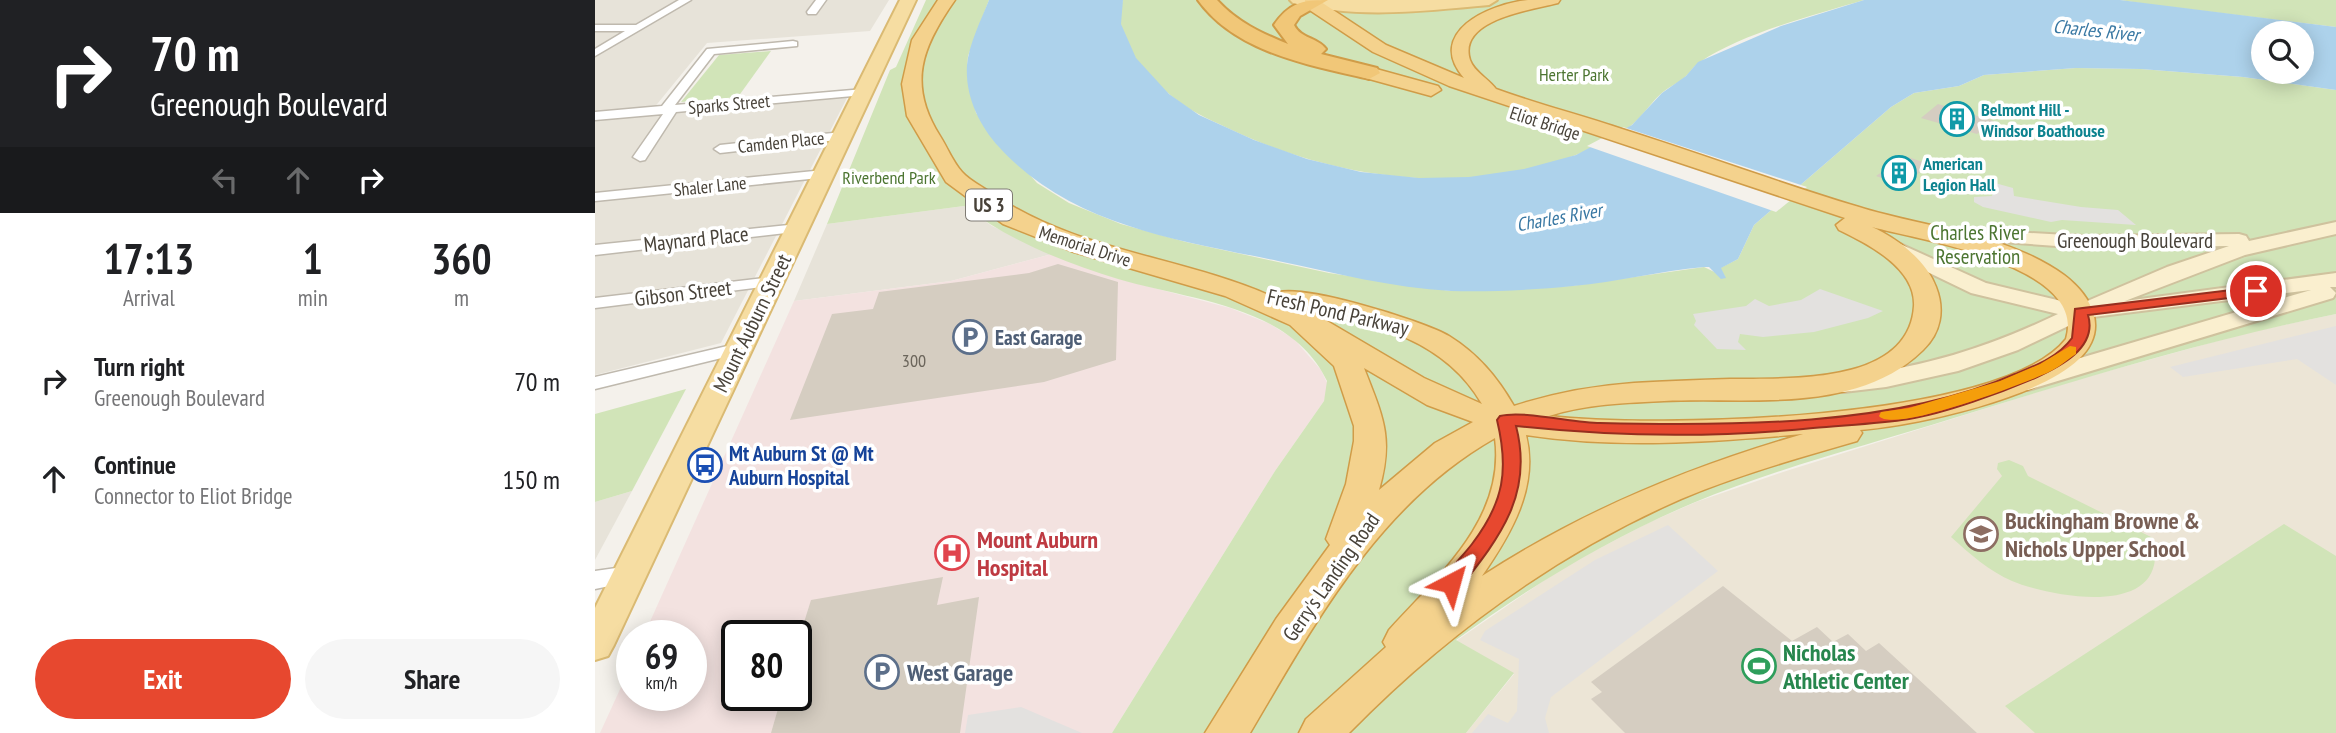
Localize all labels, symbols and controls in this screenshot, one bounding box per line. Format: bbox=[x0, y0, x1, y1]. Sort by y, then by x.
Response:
water label: Charles River bbox=[2052, 14, 2143, 47]
text: 70 m bbox=[150, 21, 239, 85]
map controls bbox=[2251, 21, 2314, 84]
button: search bbox=[2251, 21, 2314, 84]
icon: right bbox=[35, 28, 126, 119]
park label: Herter Park bbox=[1539, 63, 1609, 86]
text: Greenough Boulevard bbox=[150, 83, 388, 125]
street label: Sparks Street bbox=[687, 89, 771, 119]
place label: Belmont Hill - Windsor Boathouse bbox=[1980, 98, 2105, 142]
building icon: Belmont Hill - Windsor Boathouse bbox=[1938, 100, 1976, 138]
street label: Eliot Bridge bbox=[1507, 101, 1583, 145]
street label: Camden Place bbox=[737, 126, 825, 158]
place label: American Legion Hall bbox=[1922, 152, 1996, 196]
building icon: American Legion Hall bbox=[1880, 154, 1918, 192]
icon: left bbox=[206, 161, 244, 199]
icon: ahead bbox=[279, 161, 317, 199]
icon: right bbox=[352, 161, 390, 199]
park label: Riverbend Park bbox=[842, 166, 936, 189]
street label: Shaler Lane bbox=[673, 171, 747, 201]
road number: US 3 bbox=[966, 190, 1012, 220]
water label: Charles River bbox=[1514, 197, 1606, 236]
park label: Charles River Reservation bbox=[1930, 219, 2026, 270]
street label: Maynard Place bbox=[642, 220, 750, 258]
street label: Memorial Drive bbox=[1036, 220, 1134, 272]
street label: Greenough Boulevard bbox=[2057, 227, 2213, 254]
text: 17:13 bbox=[103, 231, 194, 286]
text: 1 bbox=[303, 231, 323, 286]
text: 360 bbox=[431, 231, 492, 286]
street label: Mount Auburn Street bbox=[707, 249, 797, 397]
pin bbox=[2226, 261, 2286, 321]
icon: arrive bbox=[2237, 272, 2275, 310]
street label: Gibson Street bbox=[633, 274, 733, 312]
text: Arrival bbox=[123, 283, 175, 312]
text: min bbox=[298, 283, 328, 312]
text: m bbox=[454, 283, 469, 312]
street label: Fresh Pond Parkway bbox=[1265, 283, 1412, 341]
parking icon: East Garage bbox=[951, 318, 989, 356]
place label: East Garage bbox=[995, 324, 1083, 351]
house number: 300 bbox=[902, 349, 926, 372]
text: Turn right bbox=[94, 350, 185, 383]
icon: right bbox=[35, 362, 73, 400]
text: 70 m bbox=[514, 365, 560, 398]
text: Greenough Boulevard bbox=[94, 383, 265, 412]
place label: Mt Auburn St @ Mt Auburn Hospital bbox=[728, 440, 874, 491]
bus stop icon: Mt Auburn St @ Mt Auburn Hospital bbox=[686, 446, 724, 484]
text: Continue bbox=[94, 448, 176, 481]
icon: ahead bbox=[35, 460, 73, 498]
text: 150 m bbox=[502, 463, 560, 496]
text: Connector to Eliot Bridge bbox=[94, 481, 293, 510]
place label: Buckingham Browne & Nichols Upper School bbox=[2005, 505, 2200, 564]
street label: Gerry's Landing Road bbox=[1277, 507, 1385, 647]
school or university icon: Buckingham Browne & Nichols Upper School bbox=[1962, 515, 2000, 553]
place label: Mount Auburn Hospital bbox=[977, 524, 1098, 583]
hospital icon: Mount Auburn Hospital bbox=[933, 534, 971, 572]
position arrow bbox=[1414, 546, 1488, 620]
speed limit sign: 80 bbox=[721, 620, 812, 711]
text: 69 bbox=[645, 633, 678, 679]
place label: Nicholas Athletic Center bbox=[1782, 637, 1910, 696]
button: Exit bbox=[35, 639, 291, 719]
button: Share bbox=[305, 639, 560, 719]
sports icon: Nicholas Athletic Center bbox=[1740, 647, 1778, 685]
parking icon: West Garage bbox=[863, 653, 901, 691]
place label: West Garage bbox=[906, 657, 1013, 688]
text: km/h bbox=[646, 671, 677, 694]

